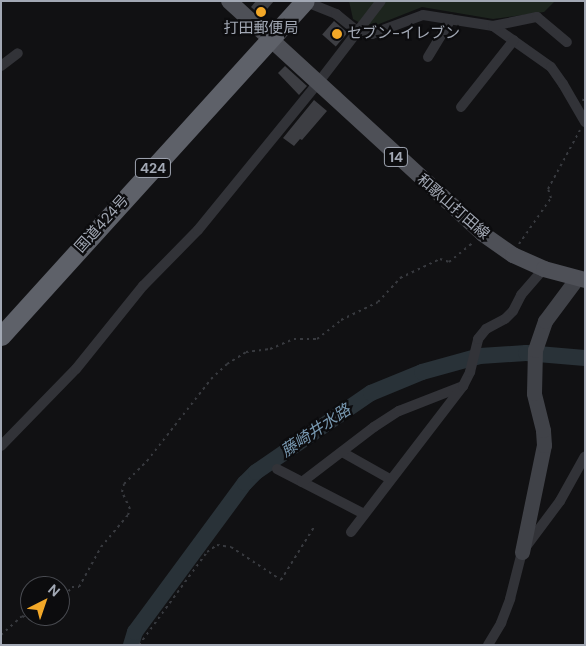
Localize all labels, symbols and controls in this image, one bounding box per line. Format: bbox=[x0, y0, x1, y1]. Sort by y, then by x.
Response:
marker: 打田郵便局 bbox=[255, 6, 267, 18]
place label: 打田郵便局 bbox=[224, 20, 298, 38]
place label: セブン-イレブン bbox=[347, 25, 460, 43]
marker: セブン-イレブン bbox=[331, 28, 343, 40]
road number: 14 bbox=[384, 146, 408, 168]
road number: 424 bbox=[134, 156, 172, 180]
street label: 和歌山打田線 bbox=[413, 171, 493, 243]
street label: 国道424号 bbox=[71, 191, 133, 257]
water label: 藤崎井水路 bbox=[277, 401, 355, 461]
north arrow bbox=[20, 576, 70, 626]
text: N bbox=[44, 580, 64, 601]

